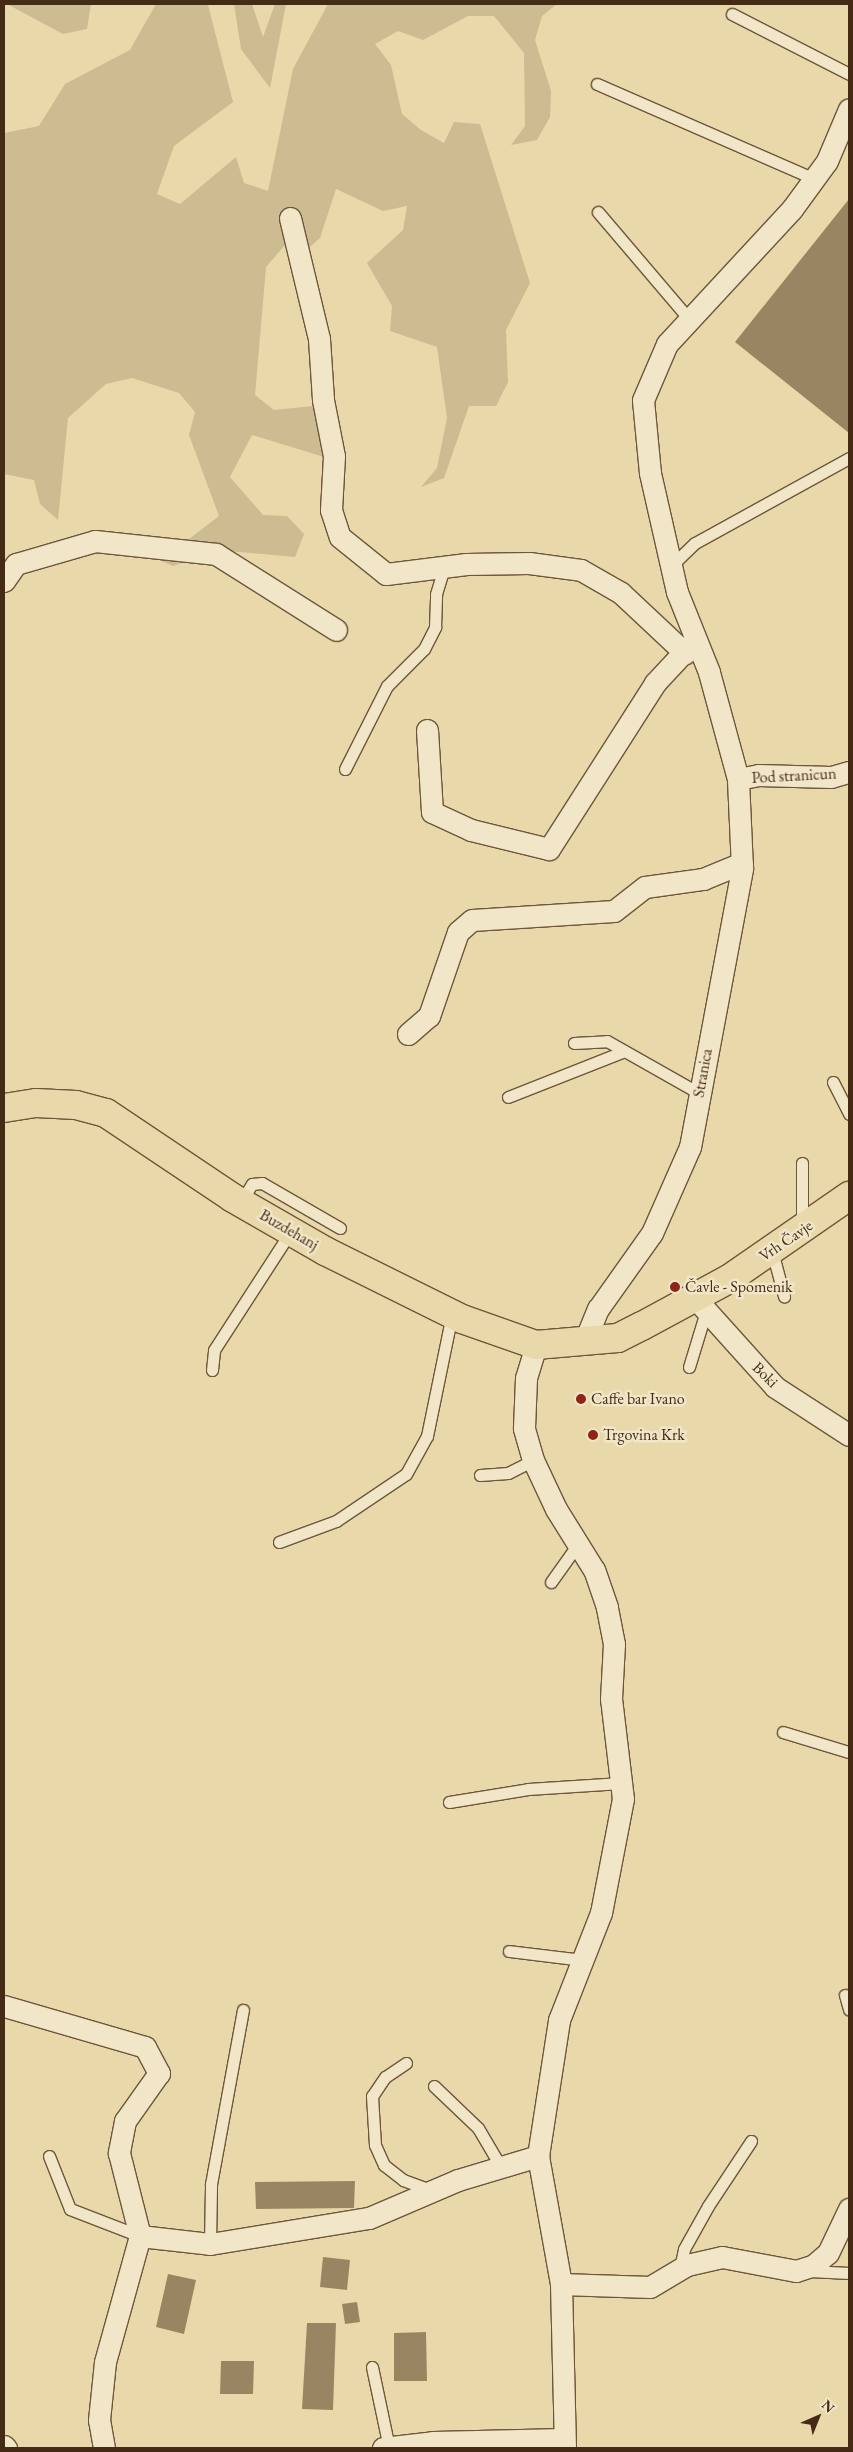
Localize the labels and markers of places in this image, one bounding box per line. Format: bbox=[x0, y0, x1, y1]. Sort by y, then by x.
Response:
place label: Čavle - Spomenik bbox=[685, 1277, 793, 1297]
marker: Čavle - Spomenik bbox=[669, 1281, 681, 1293]
place label: Caffe bar Ivano bbox=[591, 1389, 685, 1409]
marker: Caffe bar Ivano bbox=[575, 1393, 587, 1405]
place label: Trgovina Krk bbox=[603, 1425, 685, 1445]
marker: Trgovina Krk bbox=[587, 1429, 599, 1441]

